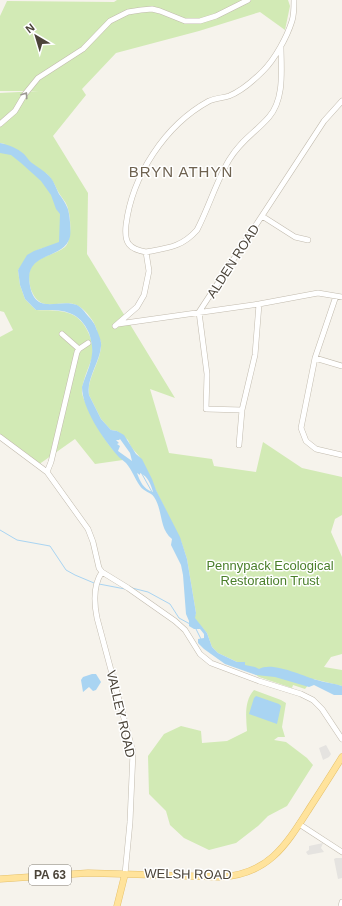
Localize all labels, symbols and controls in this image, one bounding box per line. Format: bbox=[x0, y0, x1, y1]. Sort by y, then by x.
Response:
north arrow bbox=[16, 16, 56, 56]
text: N bbox=[23, 21, 37, 35]
one-way arrow bbox=[20, 92, 27, 99]
district label: BRYN ATHYN bbox=[129, 163, 233, 180]
street label: ALDEN ROAD bbox=[204, 221, 262, 301]
park label: Pennypack Ecological Restoration Trust bbox=[206, 558, 334, 588]
street label: VALLEY ROAD bbox=[104, 669, 138, 759]
road number: PA 63 bbox=[29, 865, 71, 885]
street label: WELSH ROAD bbox=[144, 866, 232, 882]

